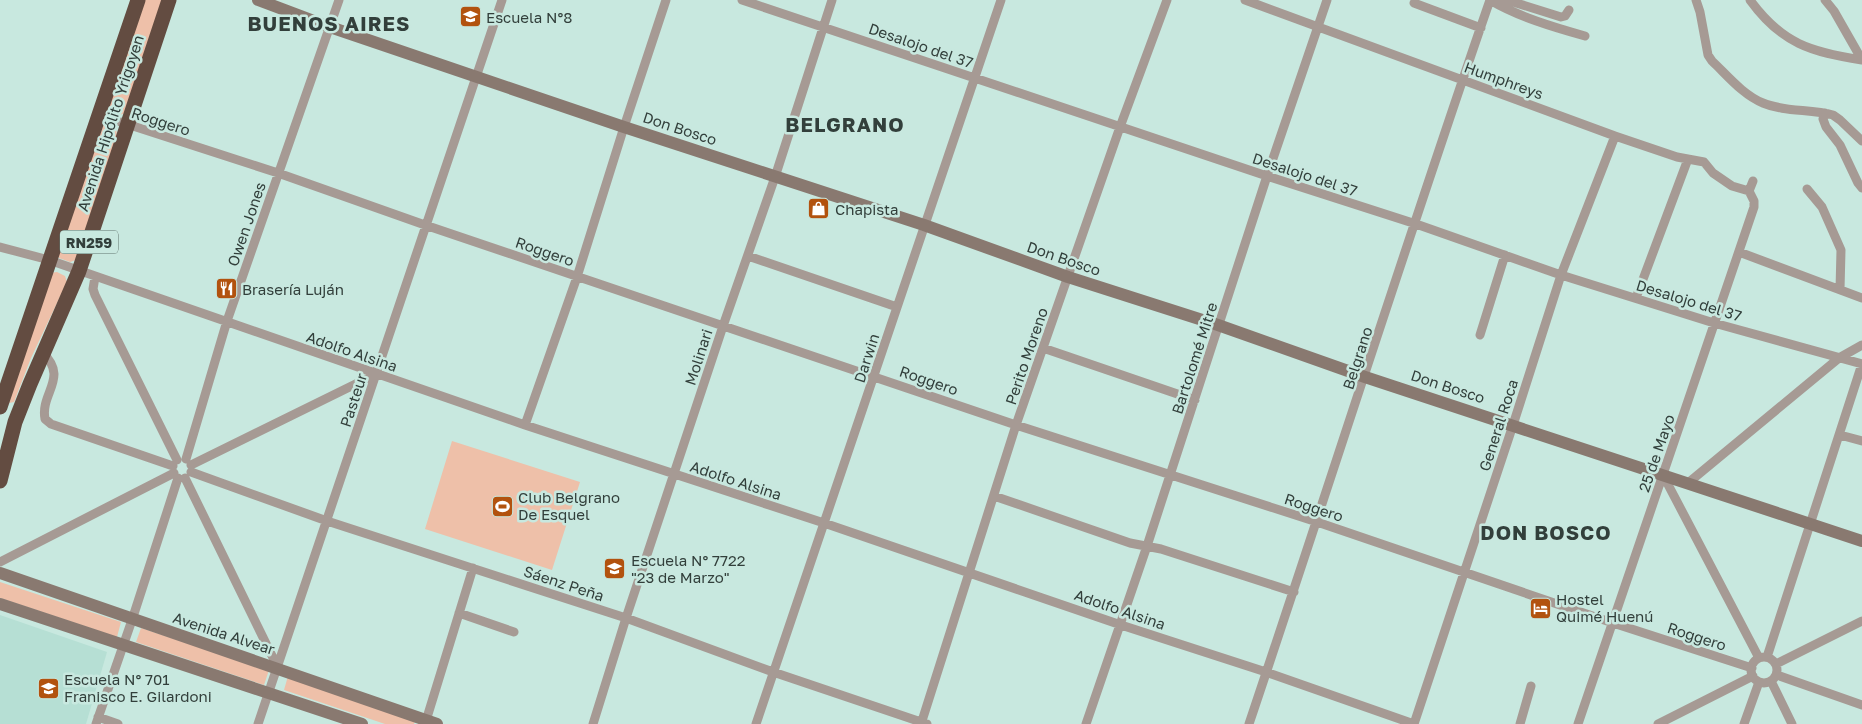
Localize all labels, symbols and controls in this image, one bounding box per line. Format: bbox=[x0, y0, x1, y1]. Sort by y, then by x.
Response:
school or university icon: Escuela N°8 bbox=[458, 5, 482, 29]
place label: Escuela N°8 bbox=[486, 8, 572, 26]
district label: BUENOS AIRES bbox=[248, 11, 410, 35]
street label: Desalojo del 37 bbox=[866, 19, 976, 71]
street label: Avenida Hipólito Yrigoyen bbox=[73, 33, 147, 213]
street label: Humphreys bbox=[1462, 57, 1546, 103]
street label: Roggero bbox=[129, 103, 193, 139]
street label: Don Bosco bbox=[641, 108, 719, 148]
district label: BELGRANO bbox=[785, 112, 905, 136]
street label: Desalojo del 37 bbox=[1250, 149, 1360, 199]
street label: Owen Jones bbox=[223, 179, 269, 269]
shop icon: Chapista bbox=[807, 197, 831, 221]
place label: Chapista bbox=[835, 200, 899, 218]
road number: RN259 bbox=[60, 230, 118, 253]
street label: Roggero bbox=[513, 233, 577, 269]
street label: Don Bosco bbox=[1025, 237, 1103, 279]
street label: Desalojo del 37 bbox=[1634, 275, 1744, 325]
restaurant icon: Brasería Luján bbox=[214, 277, 238, 301]
place label: Brasería Luján bbox=[242, 280, 344, 298]
street label: Bartolomé Mitre bbox=[1167, 300, 1221, 416]
street label: Perito Moreno bbox=[1001, 305, 1051, 407]
street label: Belgrano bbox=[1338, 324, 1376, 392]
street label: Molinari bbox=[680, 326, 716, 388]
street label: Adolfo Alsina bbox=[304, 327, 400, 375]
street label: Darwin bbox=[850, 331, 882, 385]
street label: Roggero bbox=[897, 362, 961, 398]
street label: Don Bosco bbox=[1409, 366, 1487, 406]
street label: Pasteur bbox=[336, 371, 370, 429]
street label: General Roca bbox=[1475, 377, 1521, 473]
street label: 25 de Mayo bbox=[1634, 412, 1678, 494]
street label: Adolfo Alsina bbox=[688, 457, 784, 503]
place label: Club Belgrano De Esquel bbox=[518, 488, 620, 523]
street label: Roggero bbox=[1282, 489, 1346, 525]
sports icon: Club Belgrano De Esquel bbox=[490, 494, 514, 518]
district label: DON BOSCO bbox=[1480, 520, 1612, 544]
place label: Escuela N° 7722 "23 de Marzo" bbox=[631, 551, 745, 586]
school or university icon: Escuela N° 7722 "23 de Marzo" bbox=[603, 557, 627, 581]
street label: Sáenz Peña bbox=[522, 562, 606, 604]
street label: Adolfo Alsina bbox=[1072, 585, 1168, 633]
place label: Hostel Quimé Huenú bbox=[1556, 590, 1653, 625]
hotel icon: Hostel Quimé Huenú bbox=[1528, 596, 1552, 620]
street label: Avenida Alvear bbox=[171, 608, 277, 658]
street label: Roggero bbox=[1665, 618, 1729, 654]
place label: Escuela N° 701 Franisco E. Gilardoni bbox=[64, 670, 212, 705]
school or university icon: Escuela N° 701 Franisco E. Gilardoni bbox=[36, 676, 60, 700]

